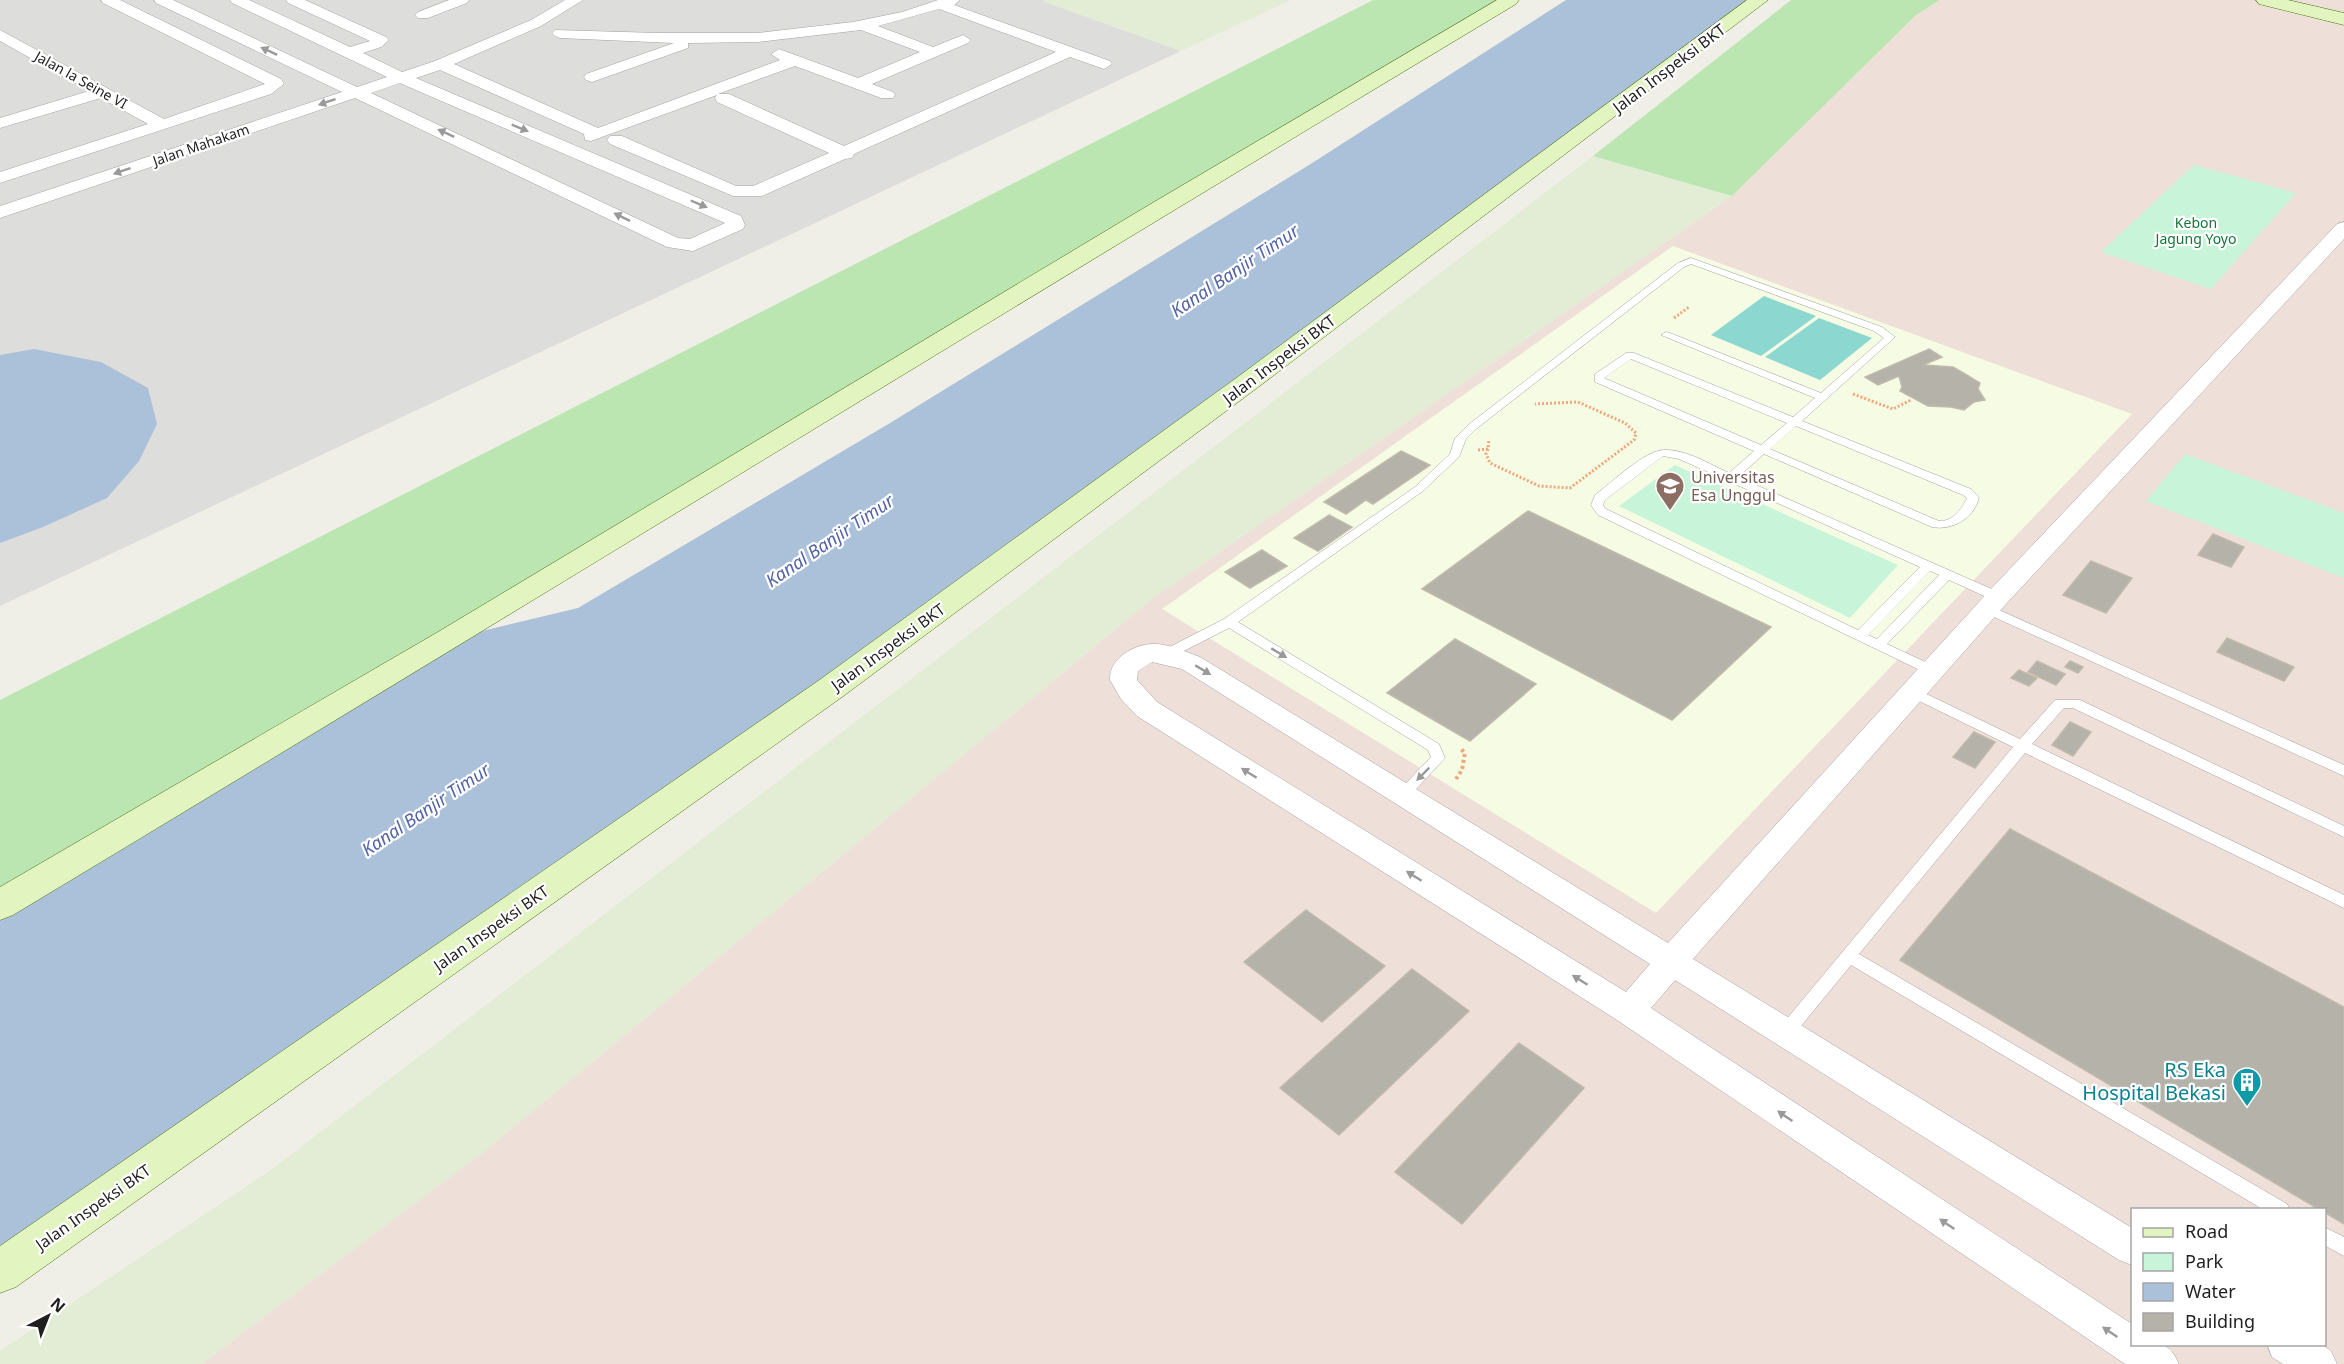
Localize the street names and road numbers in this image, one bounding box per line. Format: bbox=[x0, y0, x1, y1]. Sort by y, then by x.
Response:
street label: Jalan Inspeksi BKT bbox=[1606, 18, 1730, 119]
street label: Jalan la Seine VI bbox=[30, 45, 131, 113]
street label: Jalan Mahakam bbox=[148, 119, 252, 171]
street label: Jalan Inspeksi BKT bbox=[1216, 309, 1340, 410]
street label: Jalan Inspeksi BKT bbox=[825, 598, 950, 697]
street label: Jalan Inspeksi BKT bbox=[427, 880, 553, 977]
street label: Jalan Inspeksi BKT bbox=[29, 1159, 155, 1256]

